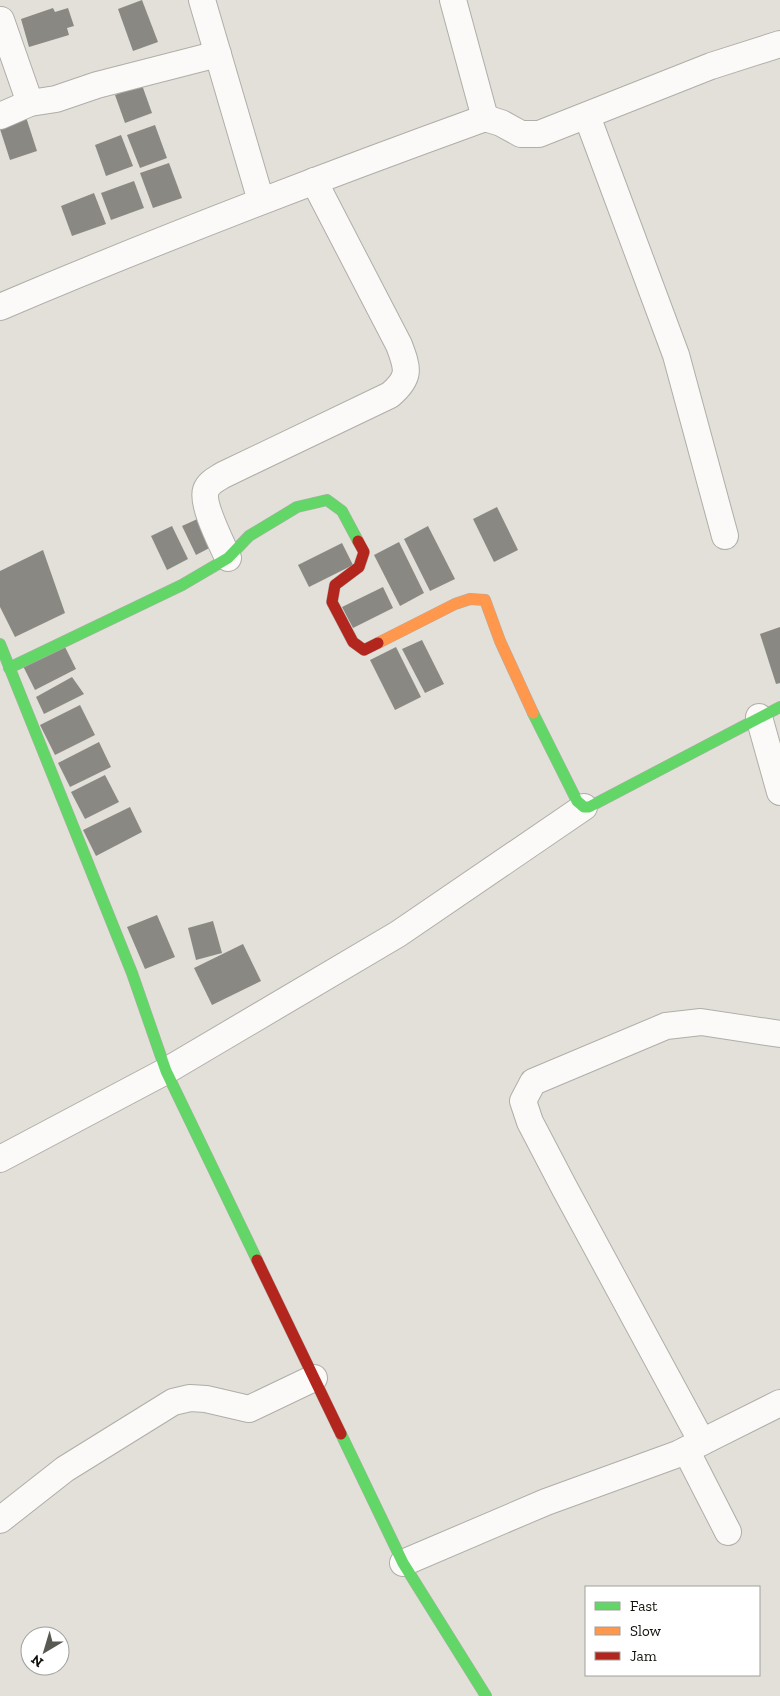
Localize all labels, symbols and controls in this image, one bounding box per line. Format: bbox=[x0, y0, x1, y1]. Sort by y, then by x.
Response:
legend bbox=[585, 1586, 760, 1676]
text: Fast bbox=[630, 1597, 658, 1615]
text: Slow bbox=[630, 1622, 662, 1640]
north arrow bbox=[20, 1626, 70, 1676]
text: Jam bbox=[630, 1647, 657, 1665]
text: N bbox=[28, 1651, 47, 1671]

